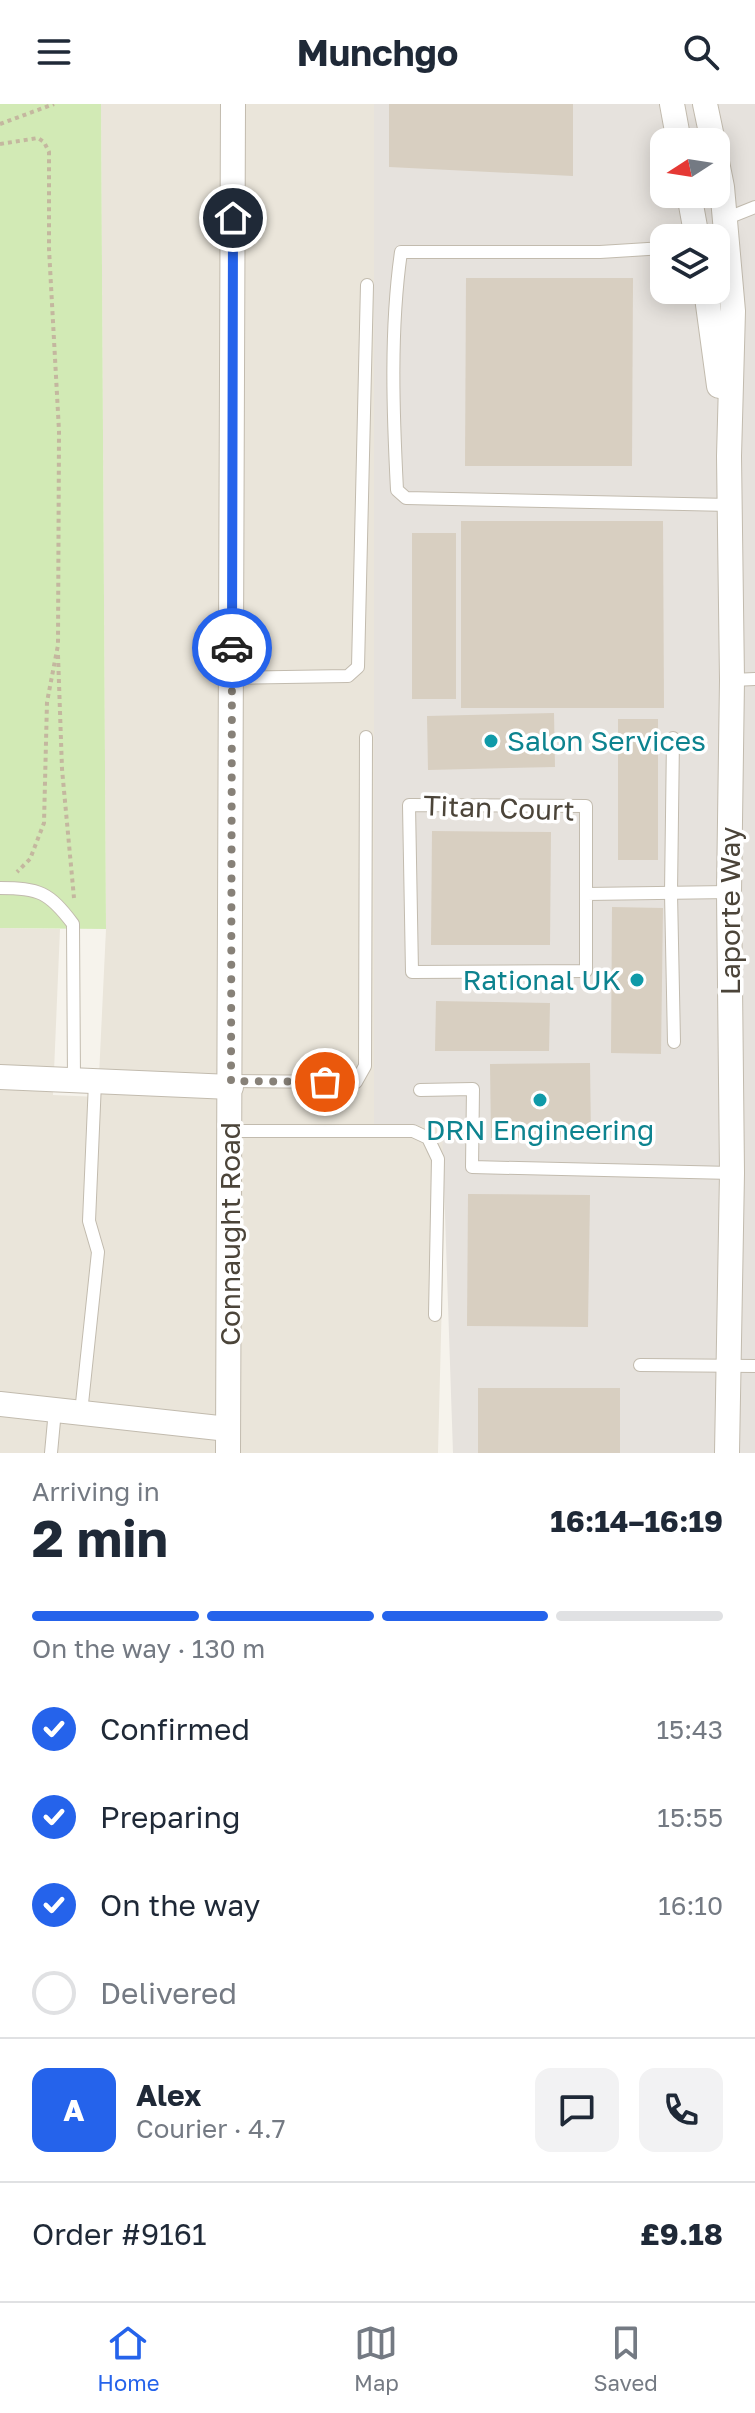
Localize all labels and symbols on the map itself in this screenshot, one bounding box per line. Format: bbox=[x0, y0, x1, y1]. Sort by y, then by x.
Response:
north arrow bbox=[650, 128, 730, 208]
pin bbox=[199, 184, 267, 252]
courier bbox=[192, 608, 272, 688]
place label: Salon Services bbox=[507, 724, 706, 757]
marker: Salon Services bbox=[482, 732, 500, 750]
street label: Titan Court bbox=[423, 788, 575, 827]
street label: Laporte Way bbox=[713, 826, 746, 995]
place label: Rational UK bbox=[462, 963, 621, 996]
marker: Rational UK bbox=[628, 971, 646, 989]
pin bbox=[291, 1048, 359, 1116]
marker: DRN Engineering bbox=[531, 1091, 549, 1109]
place label: DRN Engineering bbox=[426, 1113, 654, 1146]
street label: Connaught Road bbox=[213, 1122, 246, 1346]

